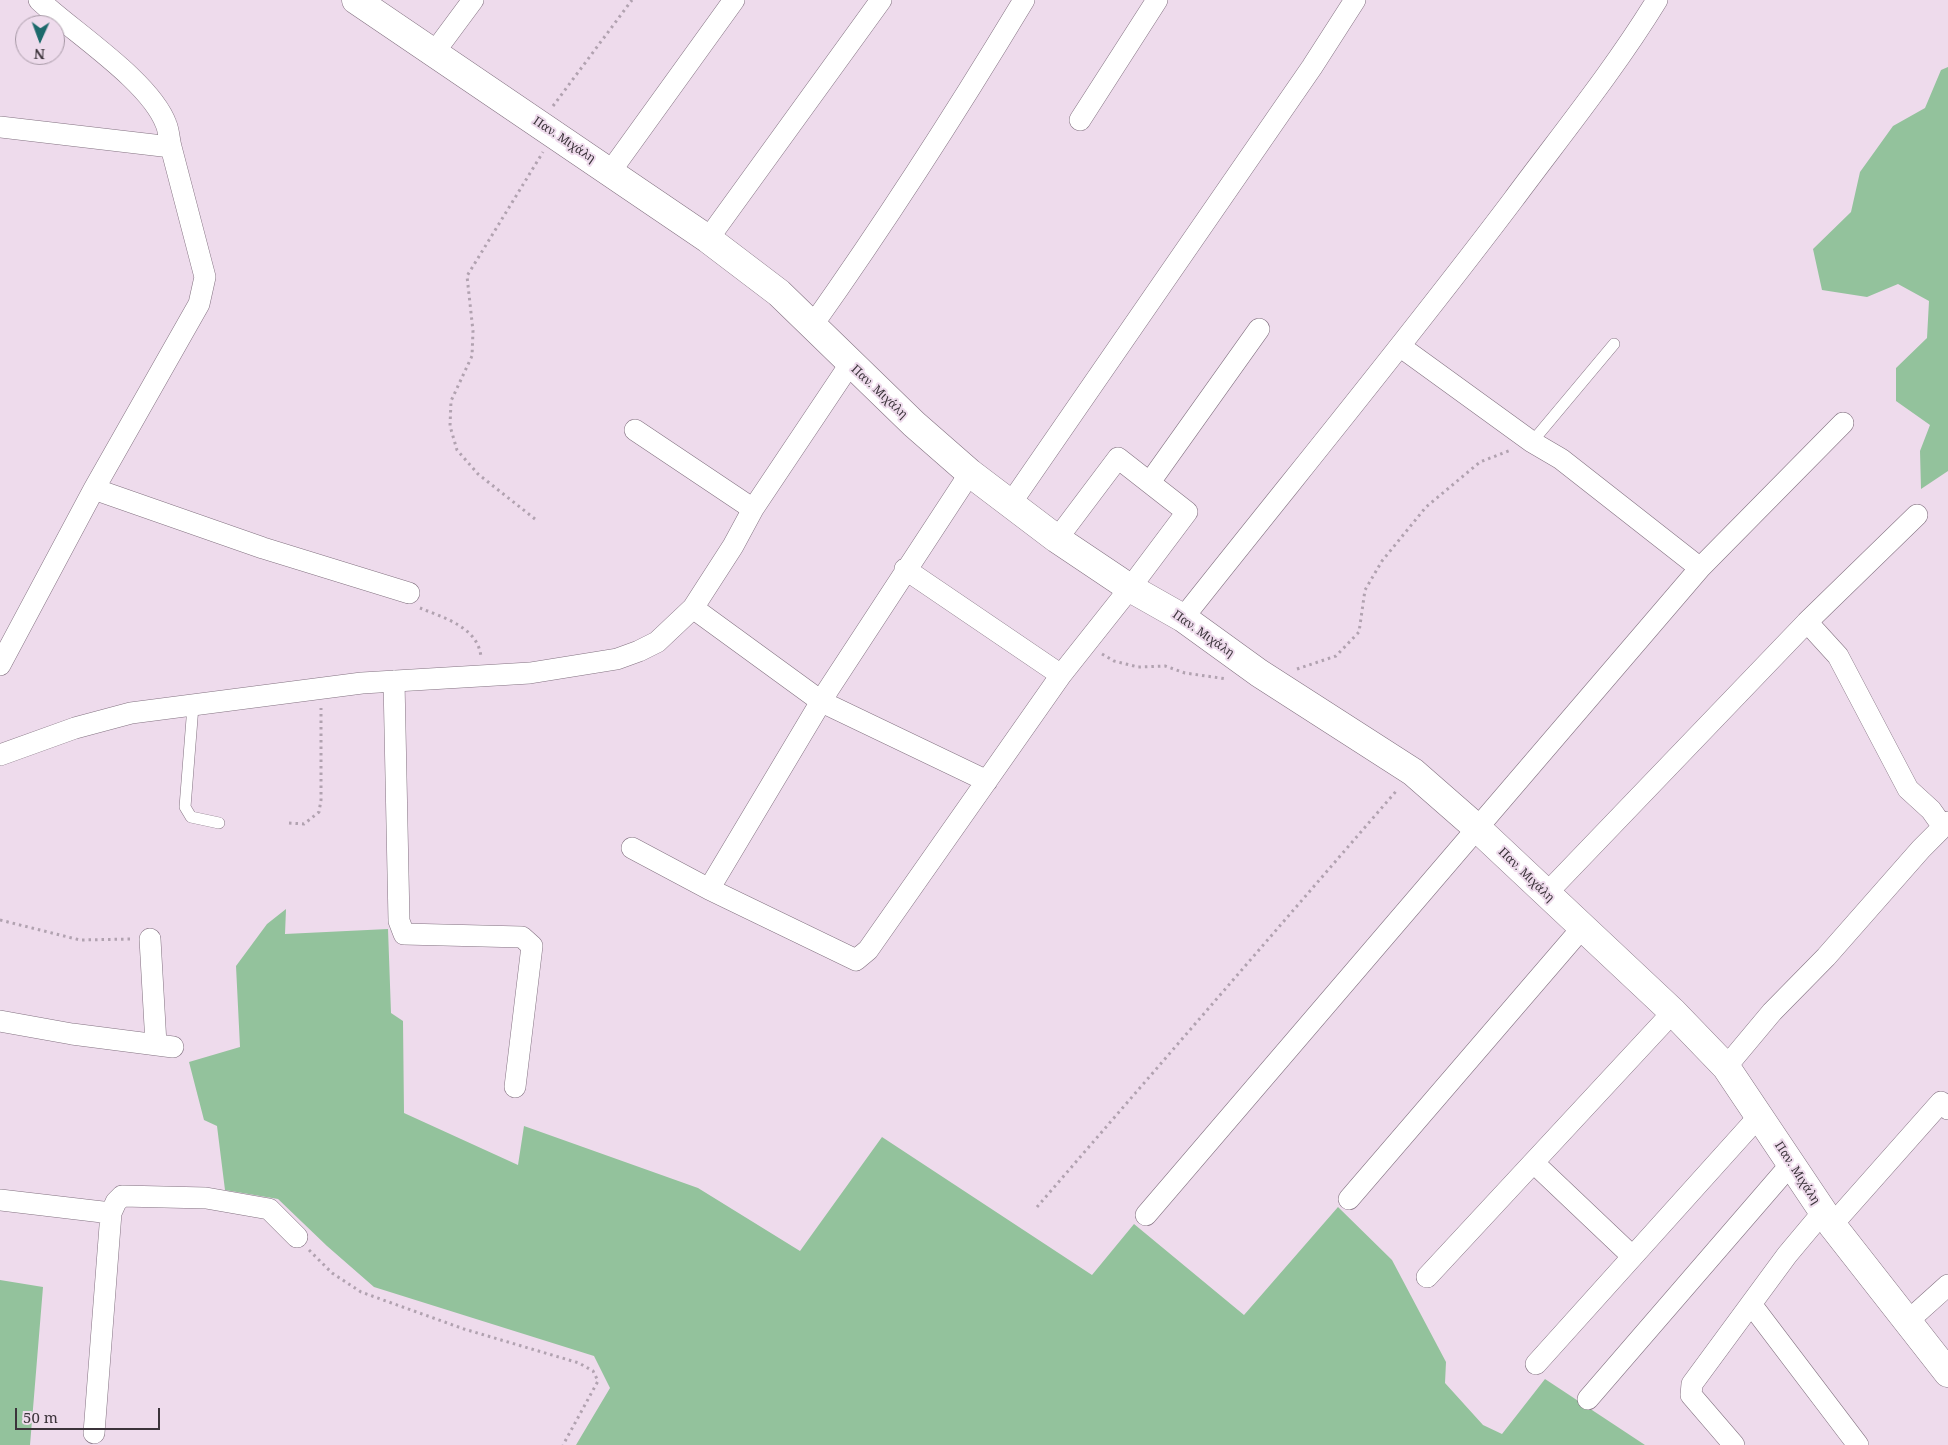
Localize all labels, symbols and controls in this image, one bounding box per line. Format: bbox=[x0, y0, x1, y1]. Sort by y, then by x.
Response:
north arrow bbox=[15, 15, 65, 65]
text: N bbox=[34, 45, 45, 64]
street label: Παν. Μιχάλη bbox=[530, 114, 598, 166]
street label: Παν. Μιχάλη bbox=[848, 362, 910, 422]
street label: Παν. Μιχάλη bbox=[1169, 608, 1237, 660]
street label: Παν. Μιχάλη bbox=[1495, 845, 1557, 905]
street label: Παν. Μιχάλη bbox=[1771, 1139, 1823, 1207]
scale bar bbox=[18, 1398, 162, 1430]
text: 50 m bbox=[23, 1407, 58, 1427]

